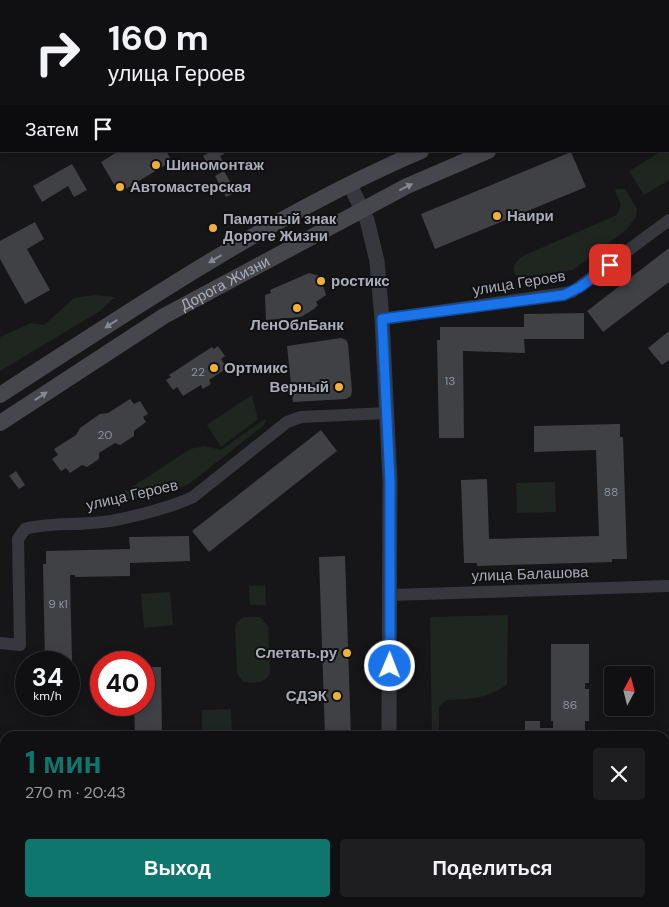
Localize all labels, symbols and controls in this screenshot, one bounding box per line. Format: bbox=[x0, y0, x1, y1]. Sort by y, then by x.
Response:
text: 160 m bbox=[108, 15, 209, 61]
icon: right bbox=[25, 20, 90, 85]
text: улица Героев bbox=[108, 59, 245, 88]
icon: arrive bbox=[89, 115, 117, 143]
text: Затем bbox=[25, 117, 79, 142]
place label: Шиномонтаж bbox=[166, 155, 264, 175]
marker: Шиномонтаж bbox=[150, 159, 162, 171]
place label: Автомастерская bbox=[130, 177, 251, 197]
marker: Автомастерская bbox=[114, 181, 126, 193]
one-way arrow bbox=[399, 183, 413, 191]
place label: Наири bbox=[507, 206, 554, 226]
place label: Памятный знак Дороге Жизни bbox=[223, 209, 337, 246]
marker: Наири bbox=[491, 210, 503, 222]
marker: Памятный знак Дороге Жизни bbox=[207, 222, 219, 234]
pin bbox=[589, 244, 631, 286]
street label: Дорога Жизни bbox=[177, 251, 273, 315]
icon: arrive bbox=[596, 251, 624, 279]
one-way arrow bbox=[208, 255, 223, 263]
street label: улица Героев bbox=[471, 266, 567, 300]
place label: ростикс bbox=[331, 271, 390, 291]
marker: ростикс bbox=[315, 275, 327, 287]
marker: ЛенОблБанк bbox=[291, 302, 303, 314]
place label: ЛенОблБанк bbox=[250, 315, 344, 335]
one-way arrow bbox=[104, 319, 118, 328]
place label: Ортмикс bbox=[224, 358, 288, 378]
marker: Ортмикс bbox=[208, 362, 220, 374]
house number: 22 bbox=[191, 364, 205, 380]
house number: 13 bbox=[445, 373, 455, 389]
place label: Верный bbox=[270, 377, 329, 397]
marker: Верный bbox=[333, 381, 345, 393]
one-way arrow bbox=[34, 391, 48, 401]
house number: 20 bbox=[97, 427, 113, 443]
street label: улица Героев bbox=[84, 475, 180, 515]
house number: 88 bbox=[604, 484, 618, 500]
street label: улица Балашова bbox=[471, 562, 589, 586]
house number: 9 к1 bbox=[48, 596, 68, 612]
position arrow bbox=[363, 639, 415, 691]
place label: Слетать.ру bbox=[255, 643, 338, 663]
marker: Слетать.ру bbox=[341, 647, 353, 659]
speed limit sign: 40 bbox=[90, 651, 155, 716]
text: 34 bbox=[32, 661, 63, 694]
north arrow bbox=[604, 666, 654, 716]
map controls bbox=[604, 666, 654, 716]
place label: СДЭК bbox=[286, 686, 328, 706]
text: km/h bbox=[33, 688, 62, 704]
marker: СДЭК bbox=[331, 690, 343, 702]
house number: 86 bbox=[563, 697, 577, 713]
text: 1 мин bbox=[25, 743, 102, 782]
button: close bbox=[593, 748, 645, 800]
text: 270 m · 20:43 bbox=[25, 782, 126, 803]
button: Выход bbox=[25, 839, 330, 897]
button: Поделиться bbox=[340, 839, 645, 897]

